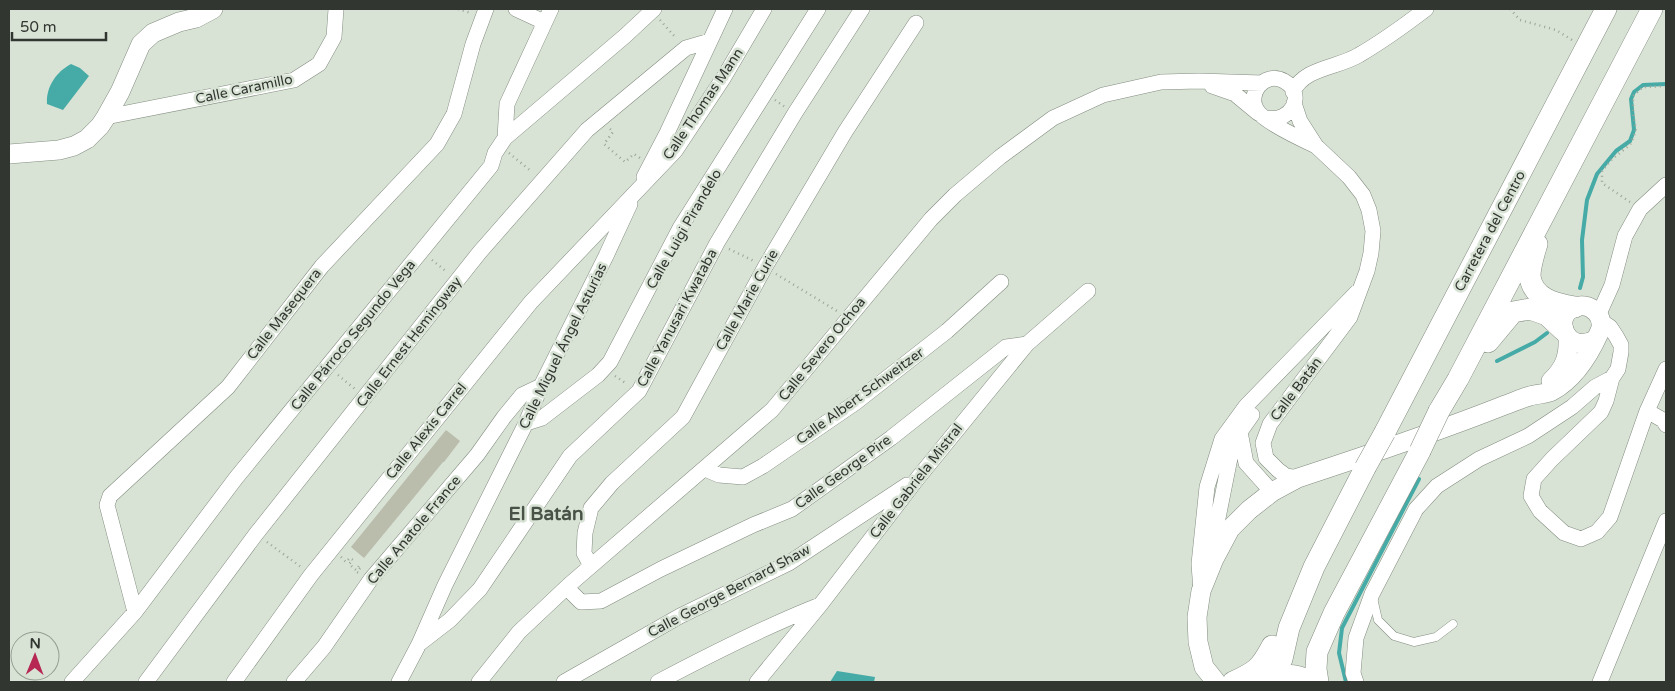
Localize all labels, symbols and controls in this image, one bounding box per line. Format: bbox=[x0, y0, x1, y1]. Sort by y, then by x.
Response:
scale bar bbox=[12, 10, 106, 42]
text: 50 m bbox=[20, 18, 57, 36]
street label: Calle Thomas Mann bbox=[659, 45, 747, 163]
street label: Calle Caramillo bbox=[194, 70, 294, 108]
street label: Calle Luigi Pirandelo bbox=[643, 166, 725, 292]
street label: Carretera del Centro bbox=[1451, 168, 1529, 294]
street label: Calle Yanusari Kwataba bbox=[633, 246, 721, 390]
street label: Calle Marie Curie bbox=[712, 246, 782, 353]
street label: Calle Párroco Segundo Vega bbox=[287, 256, 419, 414]
street label: Calle Miguel Ángel Asturias bbox=[515, 260, 611, 432]
street label: Calle Masequera bbox=[243, 265, 325, 363]
street label: Calle Ernest Hemingway bbox=[353, 273, 465, 411]
street label: Calle Severo Ochoa bbox=[775, 294, 869, 404]
street label: Calle Albert Schweitzer bbox=[793, 344, 928, 448]
street label: Calle Batán bbox=[1267, 354, 1325, 424]
street label: Calle Alexis Carrel bbox=[382, 380, 470, 482]
street label: Calle Gabriela Mistral bbox=[866, 420, 966, 542]
street label: Calle George Pire bbox=[792, 431, 894, 513]
street label: Calle Anatole France bbox=[364, 472, 465, 588]
district label: El Batán bbox=[509, 503, 583, 525]
street label: Calle George Bernard Shaw bbox=[645, 541, 813, 641]
north arrow bbox=[10, 631, 60, 681]
text: N bbox=[29, 635, 41, 652]

